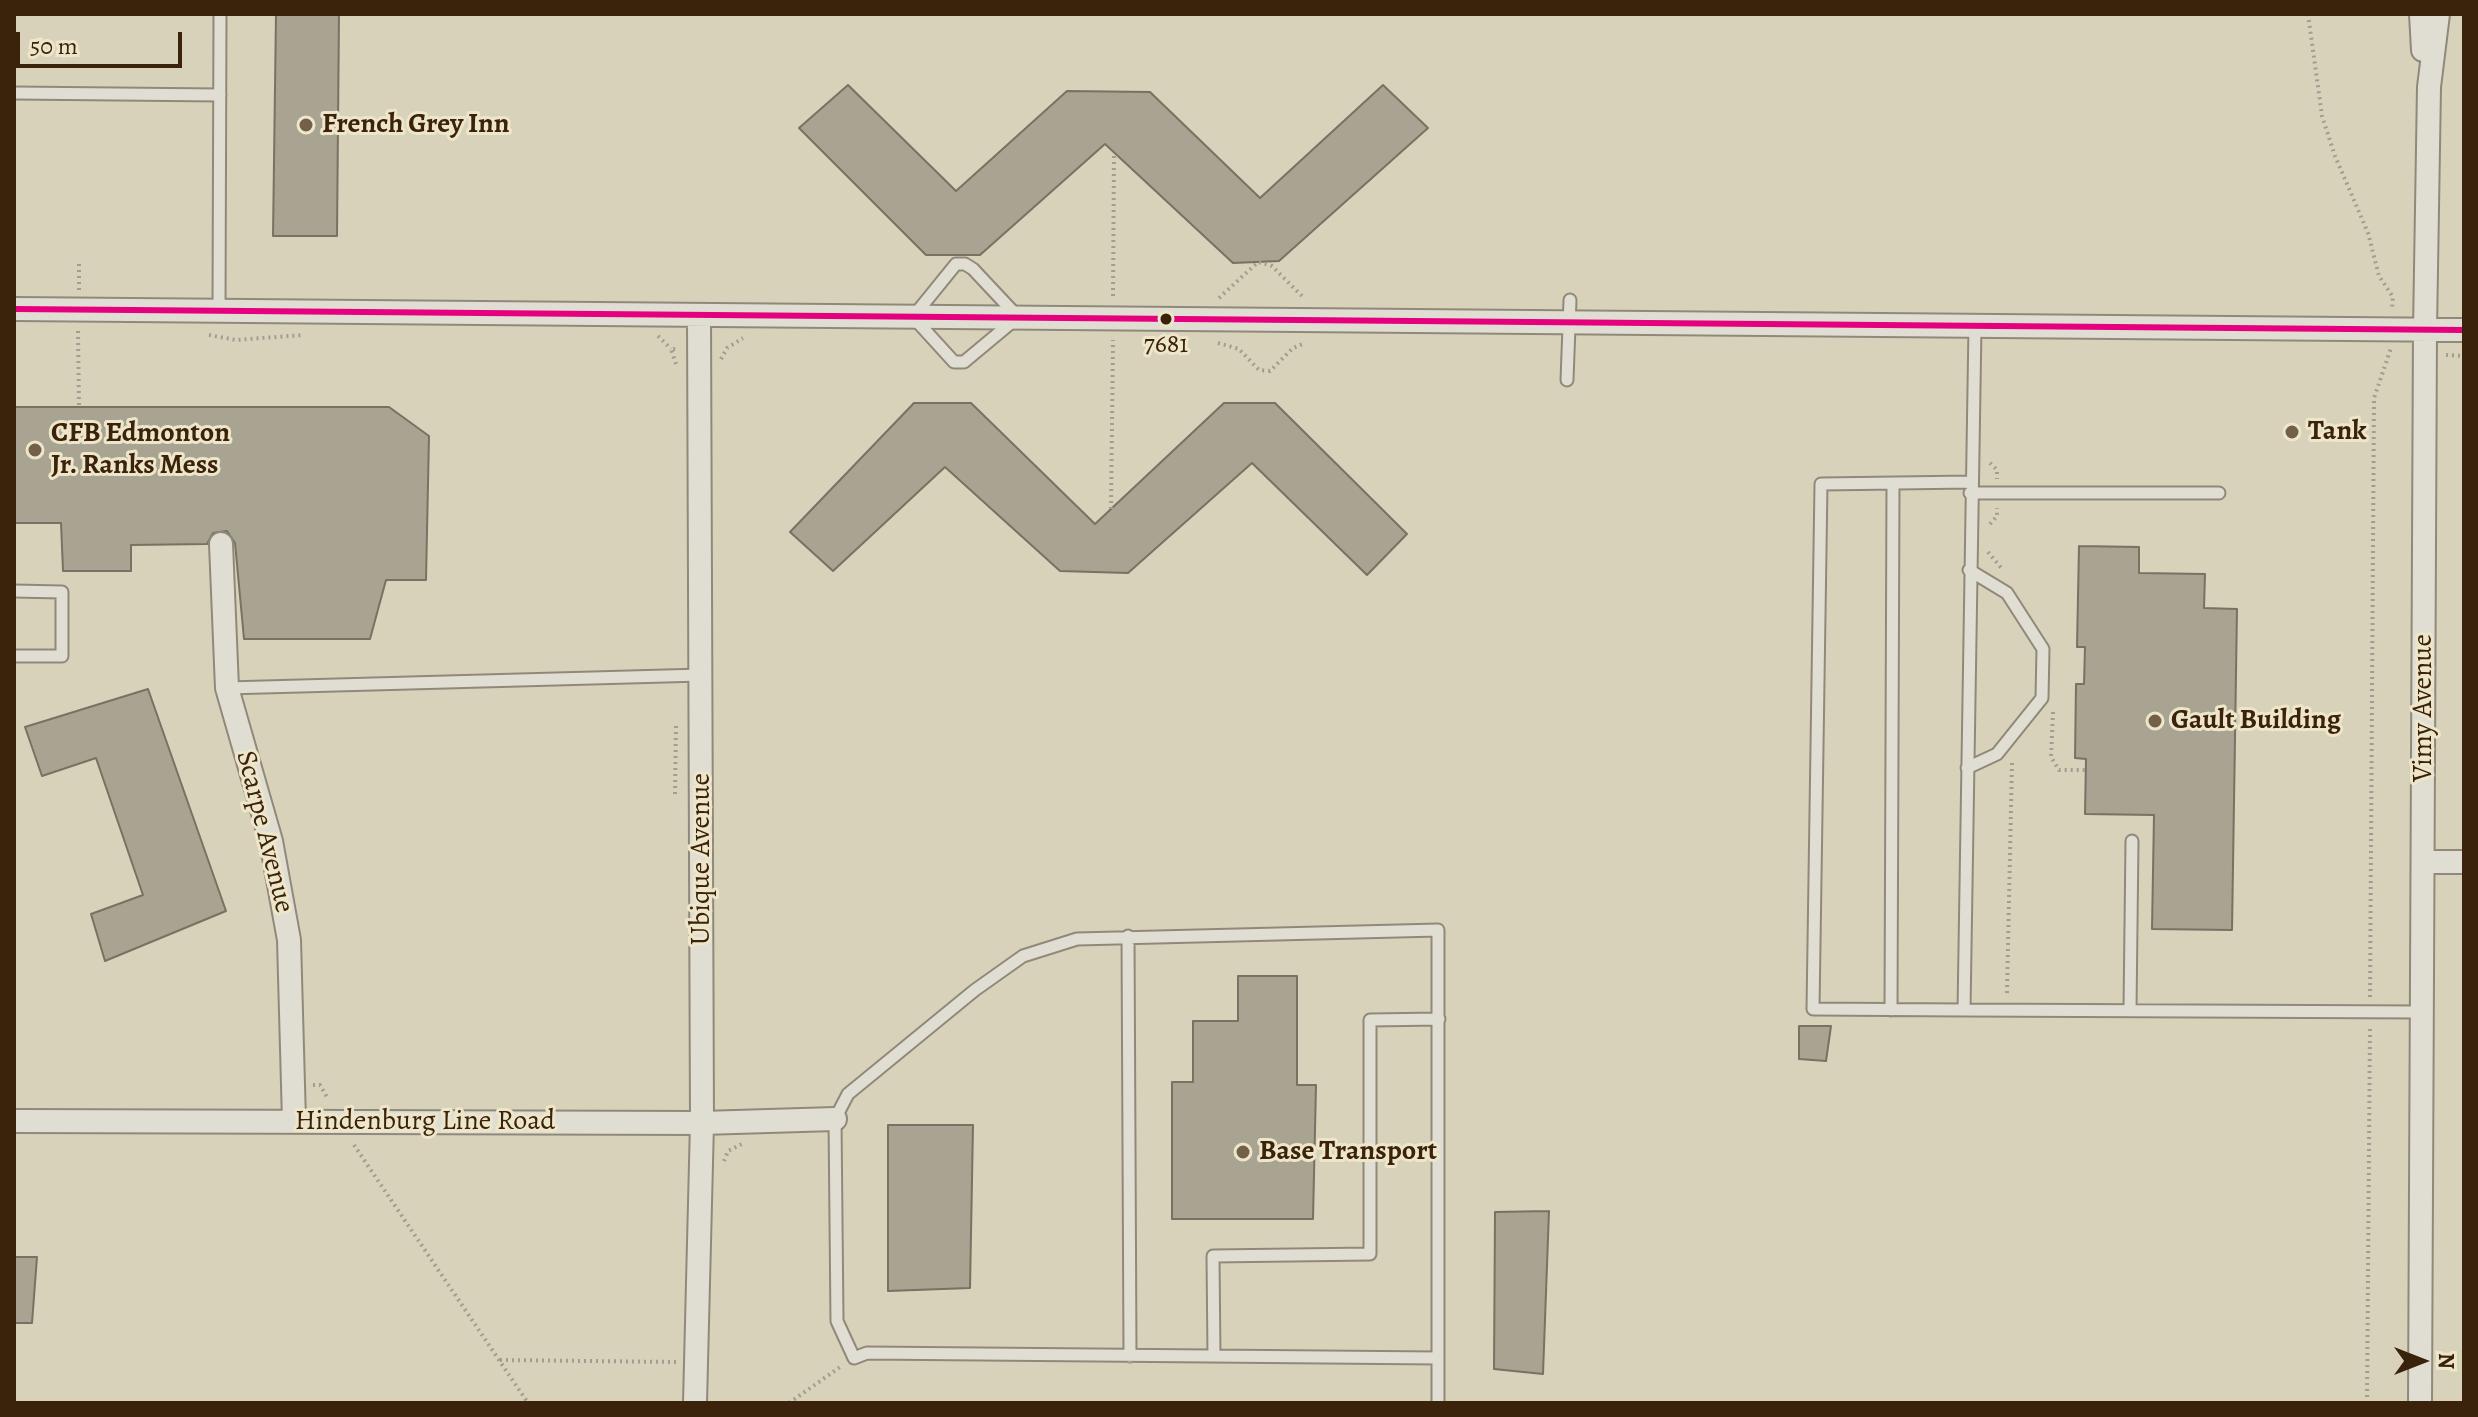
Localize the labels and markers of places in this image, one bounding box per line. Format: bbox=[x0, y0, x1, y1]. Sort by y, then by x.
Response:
place label: French Grey Inn bbox=[322, 108, 510, 142]
marker: French Grey Inn bbox=[297, 116, 315, 134]
marker: 7681 bbox=[1158, 311, 1174, 327]
place label: 7681 bbox=[1144, 330, 1188, 362]
place label: Tank bbox=[2308, 415, 2367, 449]
place label: CFB Edmonton Jr. Ranks Mess bbox=[51, 417, 230, 483]
marker: Tank bbox=[2283, 423, 2301, 441]
marker: CFB Edmonton Jr. Ranks Mess bbox=[26, 441, 44, 459]
place label: Gault Building bbox=[2171, 704, 2341, 738]
marker: Gault Building bbox=[2146, 712, 2164, 730]
place label: Base Transport bbox=[1259, 1135, 1437, 1169]
marker: Base Transport bbox=[1234, 1143, 1252, 1161]

